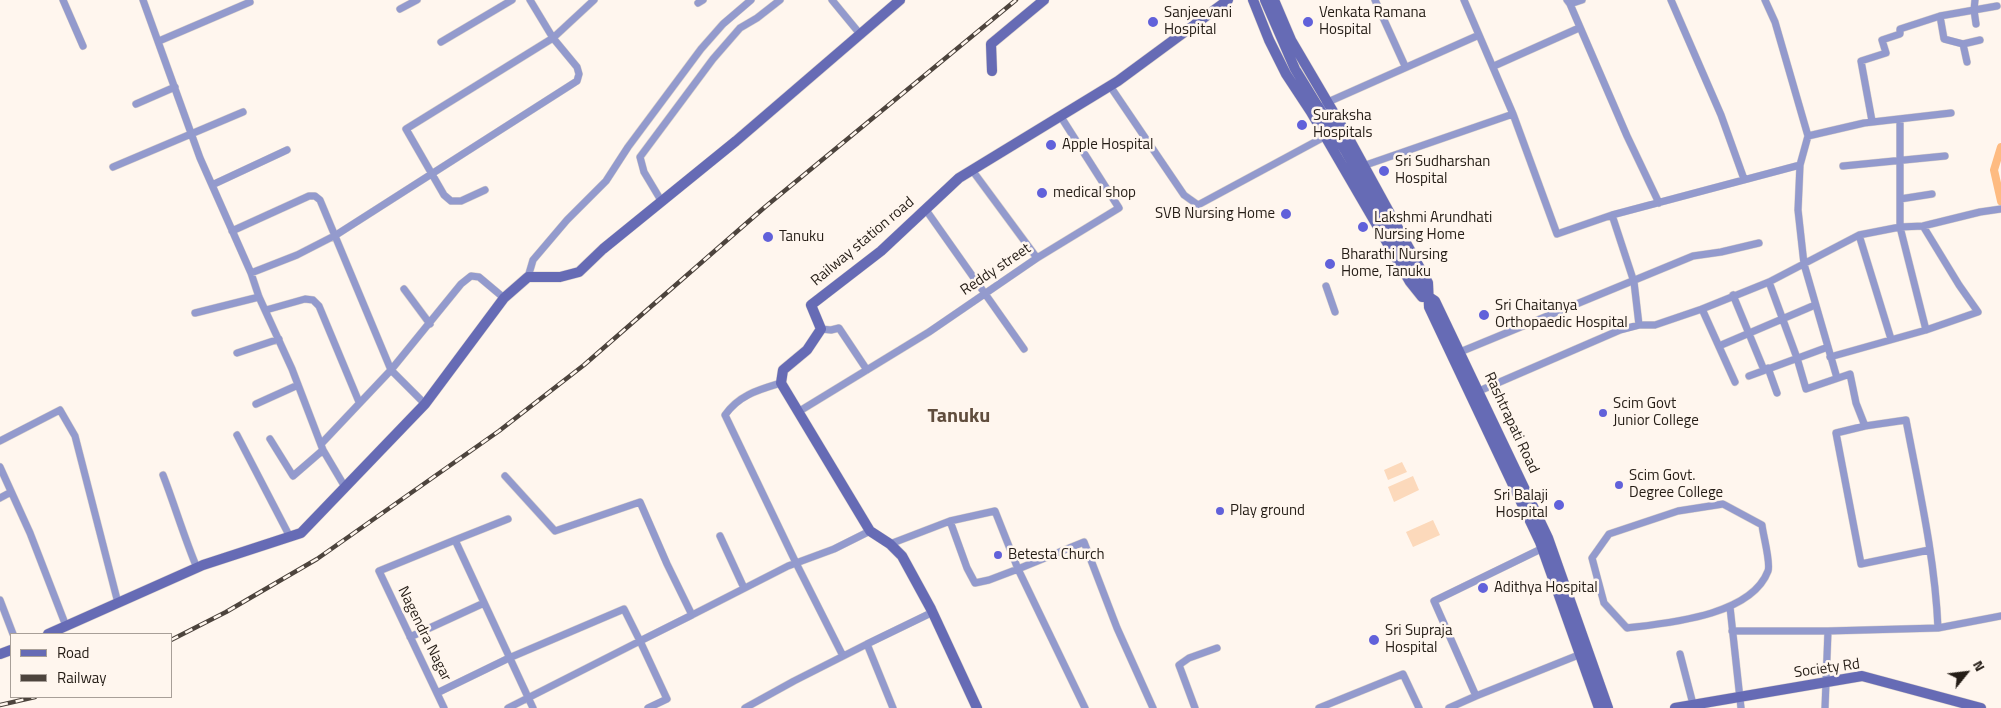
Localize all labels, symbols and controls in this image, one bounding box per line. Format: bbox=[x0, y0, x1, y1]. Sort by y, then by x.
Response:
place label: Sanjeevani Hospital bbox=[1164, 4, 1232, 39]
place label: Venkata Ramana Hospital bbox=[1319, 4, 1426, 39]
marker: Sanjeevani Hospital bbox=[1146, 15, 1160, 29]
marker: Venkata Ramana Hospital bbox=[1301, 15, 1315, 29]
place label: Suraksha Hospitals bbox=[1313, 107, 1372, 142]
marker: Suraksha Hospitals bbox=[1295, 118, 1309, 132]
place label: Apple Hospital bbox=[1062, 136, 1153, 154]
marker: Apple Hospital bbox=[1044, 138, 1058, 152]
place label: Sri Sudharshan Hospital bbox=[1395, 153, 1490, 188]
marker: Sri Sudharshan Hospital bbox=[1377, 164, 1391, 178]
place label: medical shop bbox=[1053, 184, 1136, 202]
marker: medical shop bbox=[1035, 186, 1049, 200]
street label: Railway station road bbox=[808, 194, 918, 290]
place label: SVB Nursing Home bbox=[1155, 205, 1275, 223]
marker: SVB Nursing Home bbox=[1279, 207, 1293, 221]
place label: Lakshmi Arundhati Nursing Home bbox=[1374, 209, 1492, 244]
marker: Lakshmi Arundhati Nursing Home bbox=[1356, 220, 1370, 234]
place label: Tanuku bbox=[779, 228, 824, 246]
marker: Tanuku bbox=[761, 230, 775, 244]
street label: Reddy street bbox=[957, 240, 1035, 300]
place label: Bharathi Nursing Home, Tanuku bbox=[1341, 246, 1448, 281]
marker: Bharathi Nursing Home, Tanuku bbox=[1323, 257, 1337, 271]
place label: Sri Chaitanya Orthopaedic Hospital bbox=[1495, 297, 1628, 332]
marker: Sri Chaitanya Orthopaedic Hospital bbox=[1477, 308, 1491, 322]
street label: Rashtrapati Road bbox=[1480, 370, 1542, 476]
place label: Scim Govt Junior College bbox=[1613, 395, 1699, 430]
district label: Tanuku bbox=[928, 405, 990, 429]
marker: Scim Govt Junior College bbox=[1597, 407, 1609, 419]
place label: Scim Govt. Degree College bbox=[1629, 467, 1723, 502]
marker: Scim Govt. Degree College bbox=[1613, 479, 1625, 491]
place label: Sri Balaji Hospital bbox=[1494, 487, 1548, 522]
marker: Sri Balaji Hospital bbox=[1552, 498, 1566, 512]
place label: Play ground bbox=[1230, 502, 1305, 520]
marker: Play ground bbox=[1214, 505, 1226, 517]
place label: Betesta Church bbox=[1008, 546, 1104, 564]
marker: Betesta Church bbox=[992, 549, 1004, 561]
place label: Adithya Hospital bbox=[1494, 579, 1598, 597]
marker: Adithya Hospital bbox=[1476, 581, 1490, 595]
street label: Nagendra Nagar bbox=[393, 584, 455, 684]
place label: Sri Supraja Hospital bbox=[1385, 622, 1452, 657]
legend bbox=[10, 633, 172, 698]
marker: Sri Supraja Hospital bbox=[1367, 633, 1381, 647]
text: Road bbox=[57, 641, 89, 664]
north arrow bbox=[1941, 648, 1991, 698]
street label: Society Rd bbox=[1793, 655, 1861, 683]
text: N bbox=[1968, 656, 1991, 675]
text: Railway bbox=[57, 666, 107, 689]

